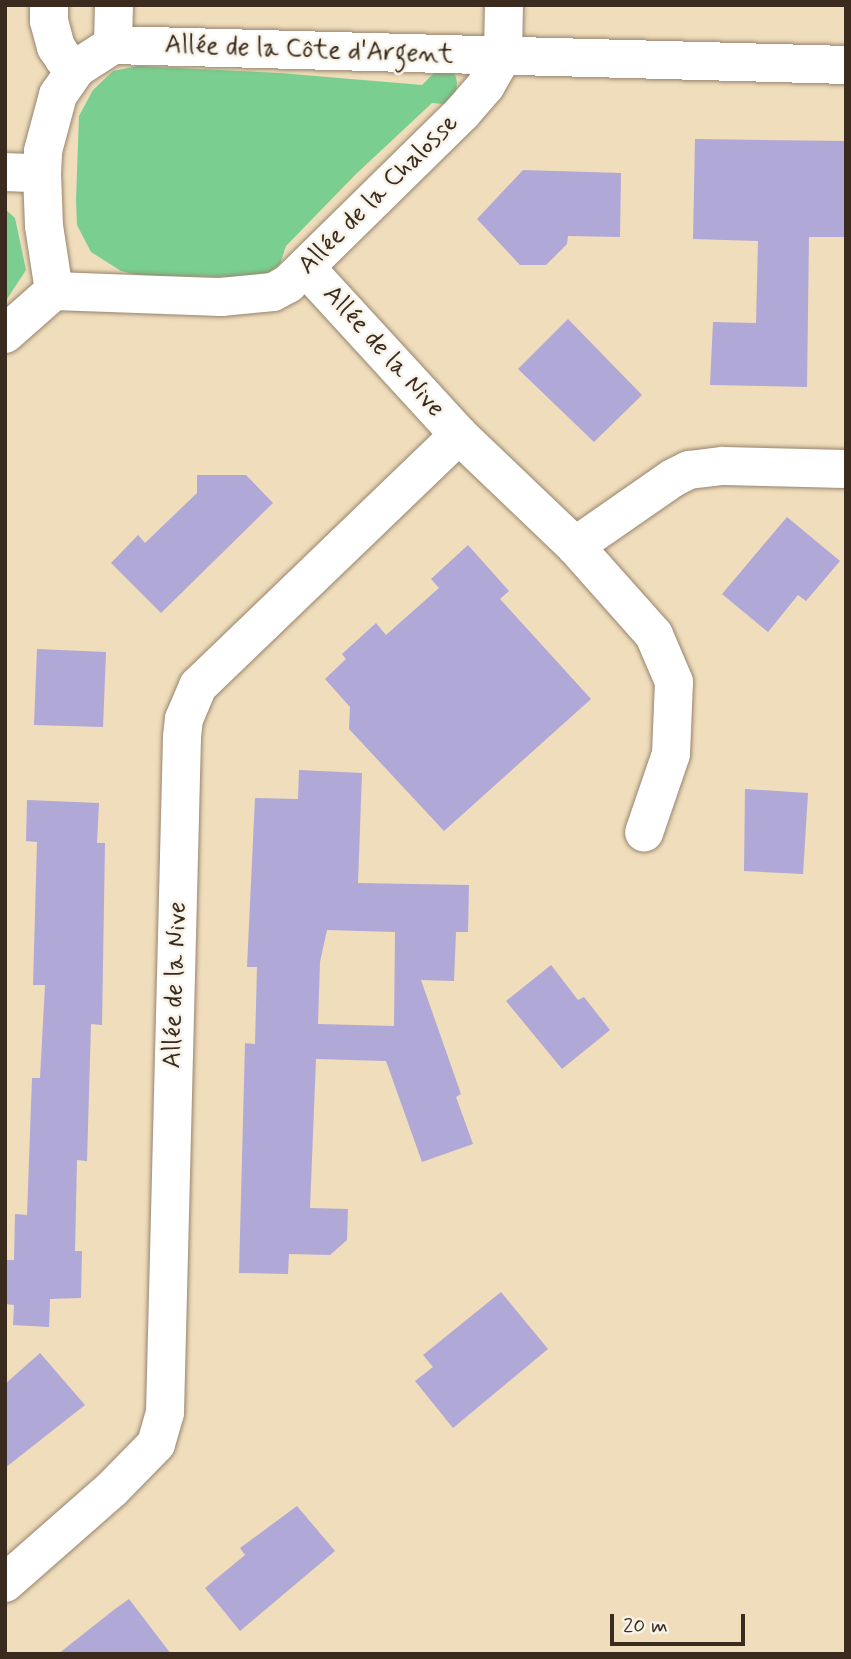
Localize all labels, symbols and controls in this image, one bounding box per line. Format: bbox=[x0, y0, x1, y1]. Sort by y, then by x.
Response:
street label: Allée de la Côte d'Argent bbox=[164, 30, 454, 72]
street label: Allée de la Chalosse bbox=[292, 108, 466, 282]
street label: Allée de la Nive bbox=[315, 279, 451, 425]
street label: Allée de la Nive bbox=[157, 901, 195, 1069]
scale bar bbox=[613, 1600, 748, 1644]
text: 20 m bbox=[623, 1612, 668, 1640]

